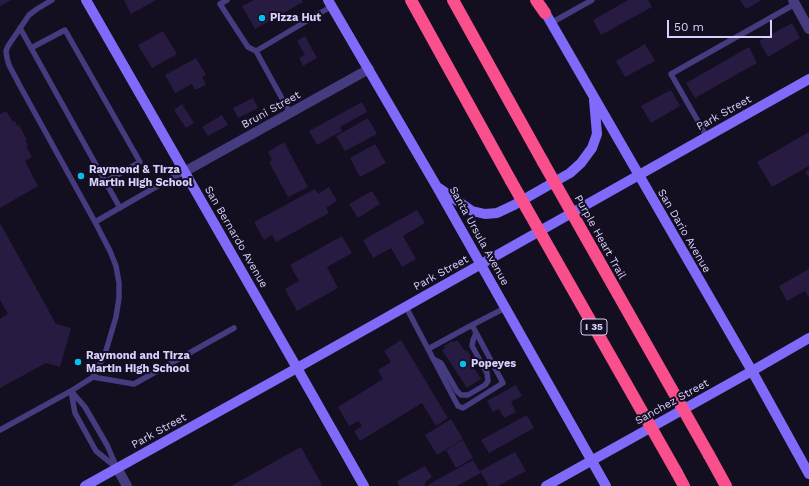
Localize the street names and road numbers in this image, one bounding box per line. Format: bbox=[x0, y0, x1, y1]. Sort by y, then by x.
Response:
street label: Bruni Street bbox=[239, 88, 303, 132]
street label: Park Street bbox=[694, 93, 754, 133]
street label: San Bernardo Avenue bbox=[201, 184, 271, 290]
street label: Santa Ursula Avenue bbox=[446, 184, 512, 288]
street label: San Dario Avenue bbox=[655, 187, 713, 275]
street label: Purple Heart Trail bbox=[571, 193, 629, 281]
street label: Park Street bbox=[411, 253, 471, 293]
road number: I 35 bbox=[581, 319, 607, 335]
street label: Sanchez Street bbox=[633, 376, 711, 428]
street label: Park Street bbox=[129, 411, 189, 451]

